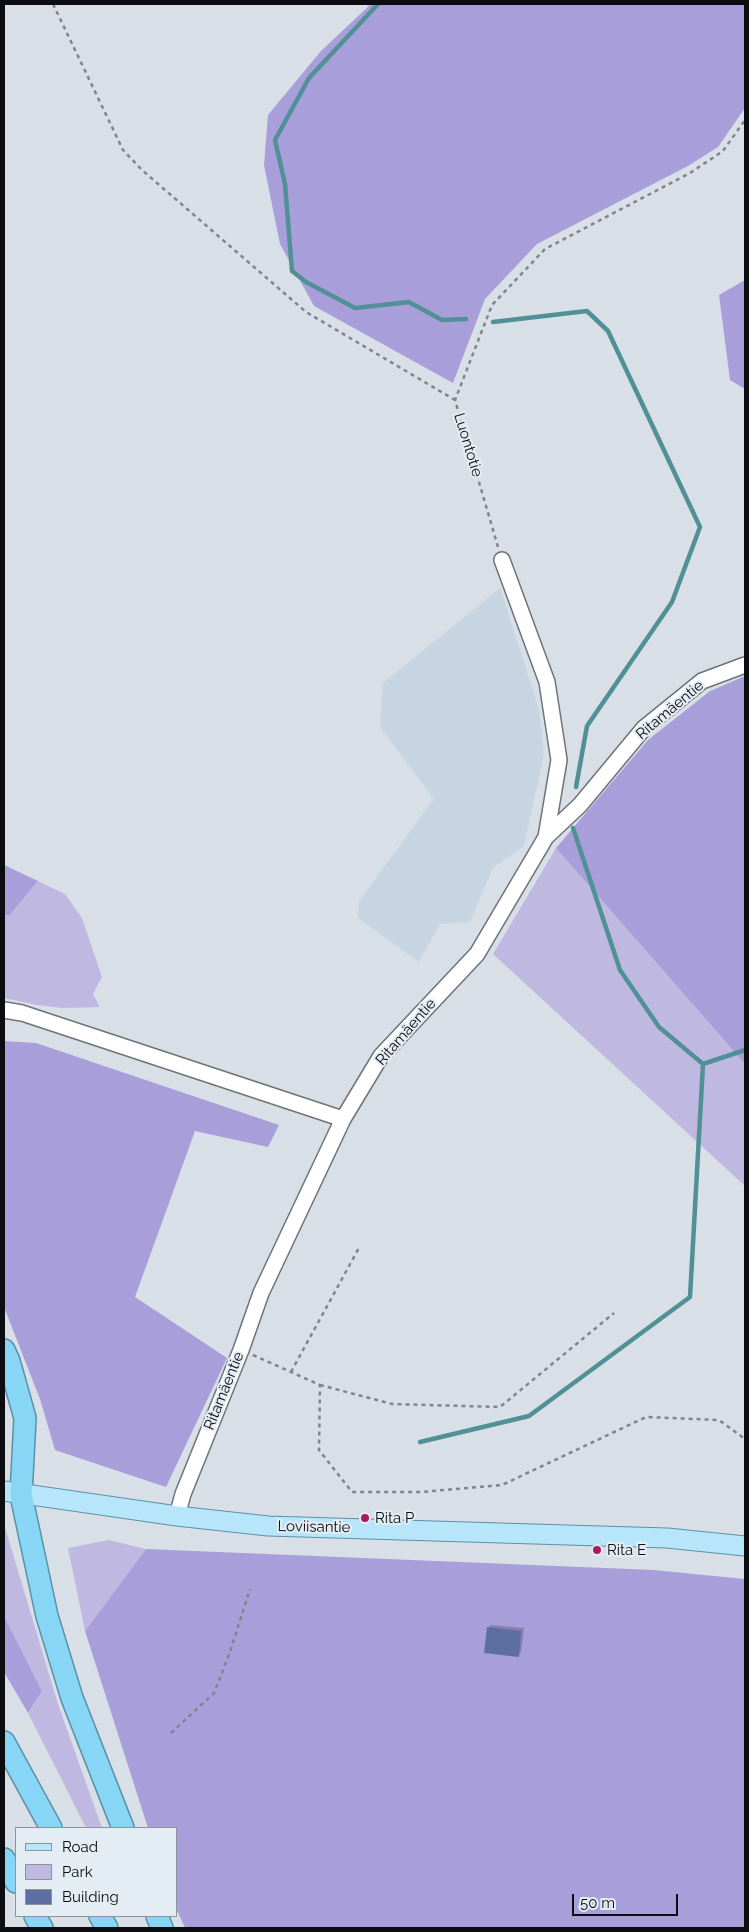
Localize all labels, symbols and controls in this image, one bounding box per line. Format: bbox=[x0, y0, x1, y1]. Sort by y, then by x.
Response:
street label: Luontotie bbox=[450, 411, 486, 479]
street label: Ritamäentie bbox=[633, 677, 707, 743]
street label: Ritamäentie bbox=[372, 995, 440, 1069]
street label: Ritamäentie bbox=[200, 1349, 248, 1433]
place label: Rita P bbox=[375, 1509, 414, 1527]
marker: Rita P bbox=[359, 1512, 371, 1524]
street label: Loviisantie bbox=[277, 1517, 351, 1537]
place label: Rita E bbox=[607, 1541, 646, 1559]
marker: Rita E bbox=[591, 1544, 603, 1556]
legend bbox=[15, 1827, 178, 1917]
text: Road bbox=[62, 1838, 98, 1856]
text: Park bbox=[62, 1863, 93, 1881]
scale bar bbox=[574, 1884, 680, 1916]
text: Building bbox=[62, 1888, 119, 1906]
text: 50 m bbox=[580, 1894, 615, 1912]

